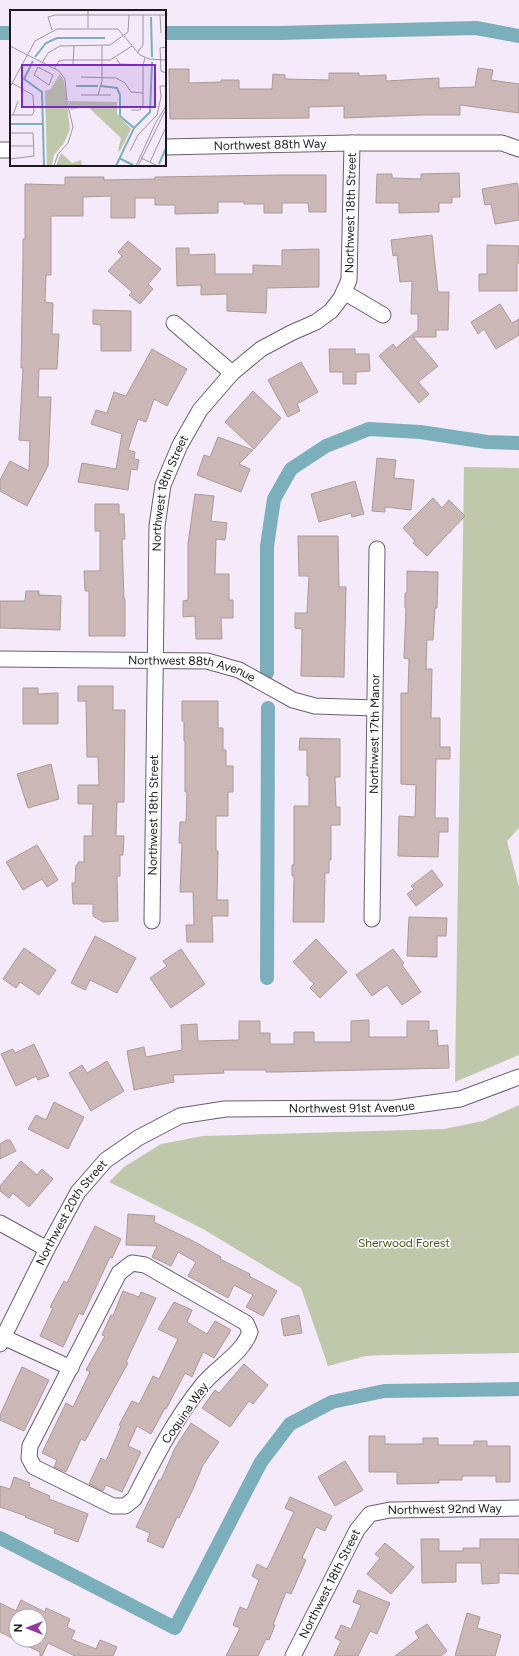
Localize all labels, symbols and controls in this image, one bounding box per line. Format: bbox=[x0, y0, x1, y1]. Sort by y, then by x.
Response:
inset map bbox=[10, 10, 166, 166]
street label: Northwest 88th Way bbox=[213, 137, 327, 153]
street label: Northwest 18th Street bbox=[342, 152, 359, 273]
street label: Northwest 18th Street bbox=[150, 432, 191, 551]
street label: Northwest 88th Avenue bbox=[128, 653, 258, 685]
street label: Northwest 17th Manor bbox=[367, 674, 382, 794]
street label: Northwest 18th Street bbox=[146, 754, 161, 875]
street label: Northwest 91st Avenue bbox=[289, 1098, 416, 1116]
street label: Northwest 20th Street bbox=[33, 1157, 110, 1268]
park label: Sherwood Forest bbox=[358, 1236, 450, 1250]
street label: Coquina Way bbox=[159, 1379, 212, 1446]
street label: Northwest 92nd Way bbox=[388, 1501, 502, 1517]
street label: Northwest 18th Street bbox=[296, 1526, 363, 1641]
north arrow bbox=[8, 1608, 48, 1648]
text: N bbox=[12, 1624, 25, 1632]

